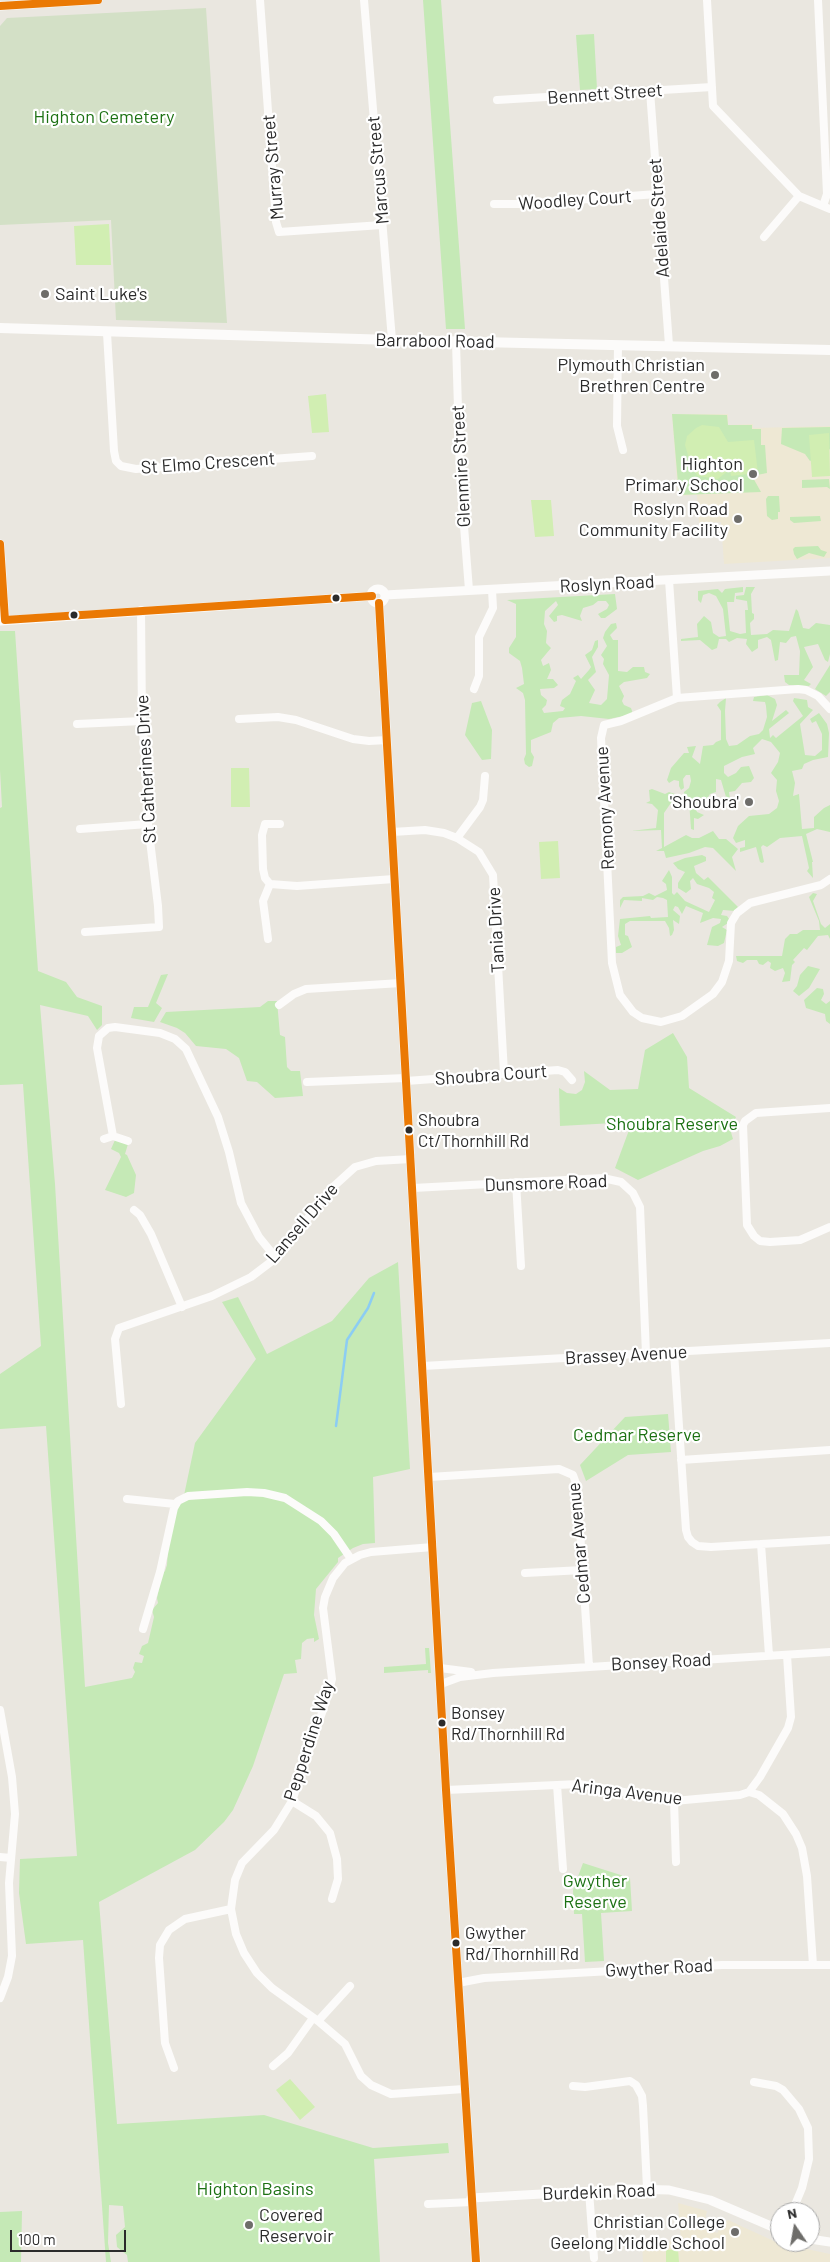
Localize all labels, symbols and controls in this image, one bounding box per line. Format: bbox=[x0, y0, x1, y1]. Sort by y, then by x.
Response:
street label: Bennett Street bbox=[547, 79, 663, 109]
park label: Highton Cemetery bbox=[33, 106, 175, 128]
street label: Murray Street bbox=[258, 113, 288, 221]
street label: Marcus Street bbox=[362, 115, 394, 225]
street label: Adelaide Street bbox=[644, 157, 674, 279]
street label: Woodley Court bbox=[518, 185, 632, 215]
place label: Saint Luke's bbox=[55, 283, 147, 305]
marker: Saint Luke's bbox=[39, 288, 51, 300]
street label: Barrabool Road bbox=[375, 329, 495, 353]
place label: Plymouth Christian Brethren Centre bbox=[557, 354, 705, 396]
marker: Plymouth Christian Brethren Centre bbox=[709, 369, 721, 381]
street label: Glenmire Street bbox=[447, 404, 475, 528]
street label: St Elmo Crescent bbox=[140, 448, 276, 478]
place label: Highton Primary School bbox=[625, 453, 743, 496]
marker: Highton Primary School bbox=[747, 468, 759, 480]
place label: Roslyn Road Community Facility bbox=[579, 498, 728, 540]
marker: Roslyn Road Community Facility bbox=[732, 513, 744, 525]
street label: Roslyn Road bbox=[559, 571, 655, 597]
unlabelled marker bbox=[331, 593, 341, 603]
unlabelled marker bbox=[69, 610, 79, 620]
street label: St Catherines Drive bbox=[131, 694, 161, 844]
street label: Remony Avenue bbox=[591, 746, 619, 870]
place label: 'Shoubra' bbox=[670, 791, 739, 813]
marker: 'Shoubra' bbox=[743, 796, 755, 808]
street label: Tania Drive bbox=[483, 886, 509, 974]
street label: Shoubra Court bbox=[434, 1060, 548, 1090]
place label: Shoubra Ct/Thornhill Rd bbox=[418, 1110, 529, 1150]
park label: Shoubra Reserve bbox=[606, 1113, 738, 1135]
marker: Shoubra Ct/Thornhill Rd bbox=[404, 1125, 414, 1135]
street label: Dunsmore Road bbox=[484, 1170, 608, 1196]
street label: Lansell Drive bbox=[261, 1178, 343, 1268]
street label: Brassey Avenue bbox=[564, 1341, 688, 1369]
park label: Cedmar Reserve bbox=[573, 1424, 701, 1446]
street label: Cedmar Avenue bbox=[563, 1481, 595, 1605]
street label: Bonsey Road bbox=[610, 1649, 712, 1675]
street label: Pepperdine Way bbox=[279, 1678, 339, 1804]
place label: Bonsey Rd/Thornhill Rd bbox=[451, 1703, 565, 1743]
marker: Bonsey Rd/Thornhill Rd bbox=[437, 1718, 447, 1728]
street label: Aringa Avenue bbox=[570, 1774, 684, 1810]
park label: Gwyther Reserve bbox=[563, 1870, 627, 1912]
place label: Gwyther Rd/Thornhill Rd bbox=[465, 1923, 579, 1963]
marker: Gwyther Rd/Thornhill Rd bbox=[451, 1938, 461, 1948]
street label: Gwyther Road bbox=[605, 1954, 713, 1982]
park label: Highton Basins bbox=[196, 2178, 314, 2200]
street label: Burdekin Road bbox=[542, 2179, 656, 2205]
north arrow bbox=[770, 2202, 820, 2252]
place label: Covered Reservoir bbox=[259, 2204, 334, 2246]
text: N bbox=[786, 2204, 798, 2222]
place label: Christian College Geelong Middle School bbox=[550, 2211, 725, 2254]
marker: Covered Reservoir bbox=[243, 2219, 255, 2231]
scale bar bbox=[12, 2220, 129, 2252]
marker: Christian College Geelong Middle School bbox=[729, 2226, 741, 2238]
text: 100 m bbox=[18, 2230, 56, 2248]

